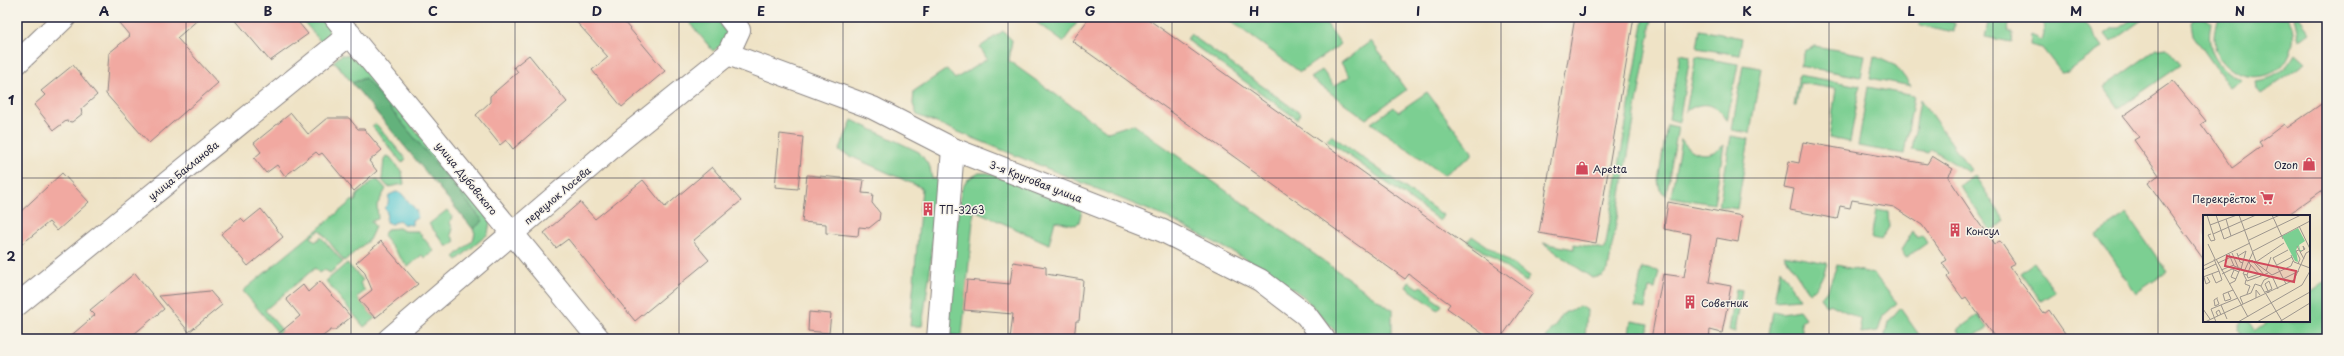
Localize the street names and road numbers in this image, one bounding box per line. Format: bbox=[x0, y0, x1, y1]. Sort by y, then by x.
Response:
street label: улица Бакланова bbox=[145, 136, 222, 203]
street label: улица Дубовского bbox=[432, 138, 502, 219]
street label: 3-я Круговая улица bbox=[987, 156, 1085, 207]
street label: переулок Лосева bbox=[520, 162, 595, 228]

